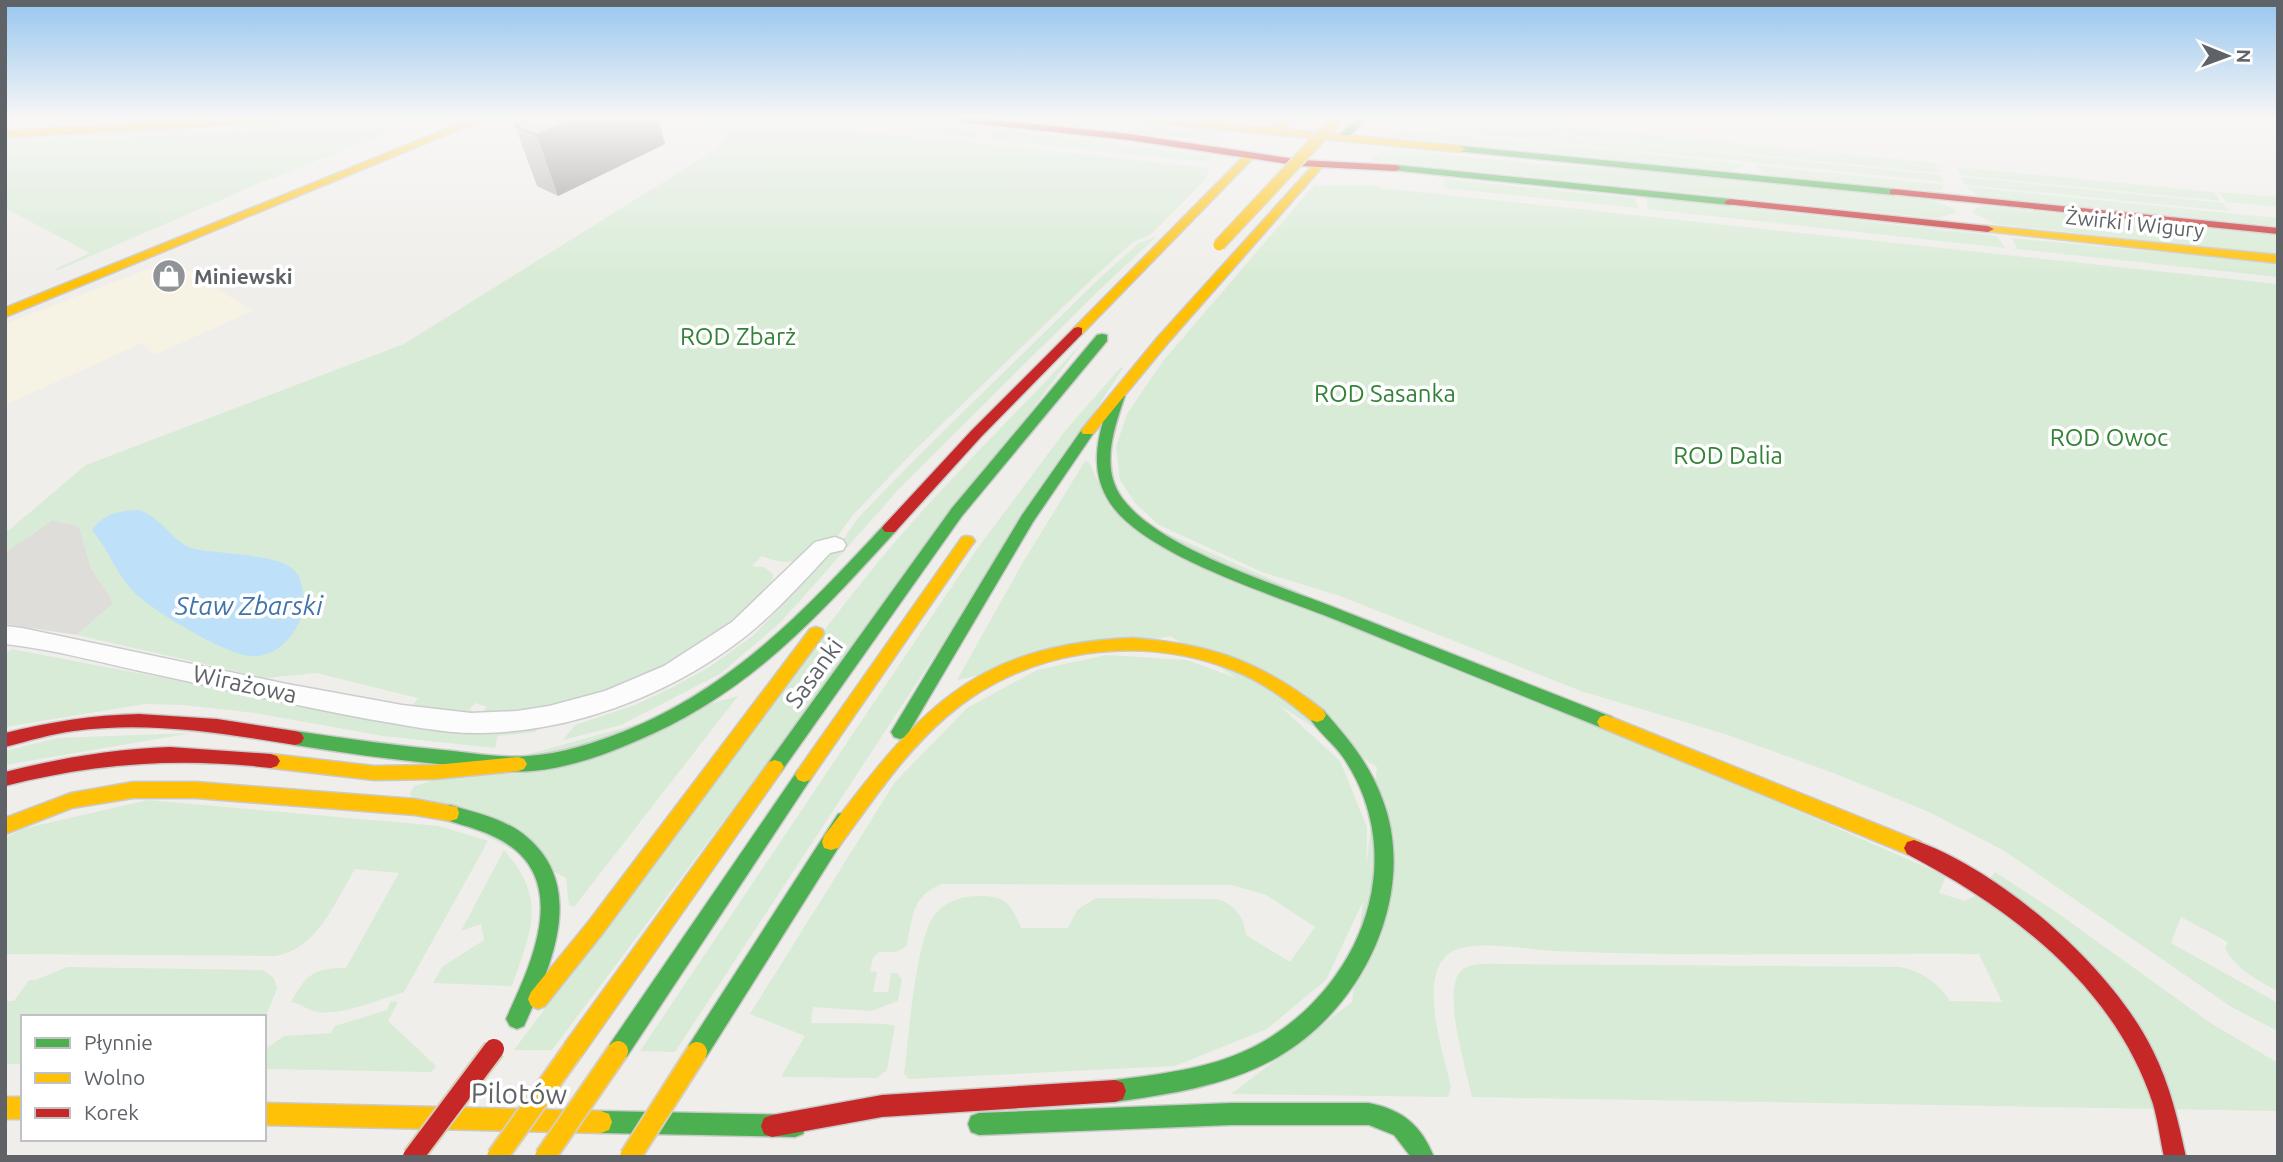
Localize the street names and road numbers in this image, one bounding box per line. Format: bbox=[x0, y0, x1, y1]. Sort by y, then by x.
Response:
street label: Żwirki i Wigury bbox=[2065, 204, 2205, 242]
street label: Sasanki bbox=[780, 633, 848, 713]
street label: Wirażowa bbox=[191, 660, 299, 708]
street label: Pilotów bbox=[471, 1077, 568, 1109]

